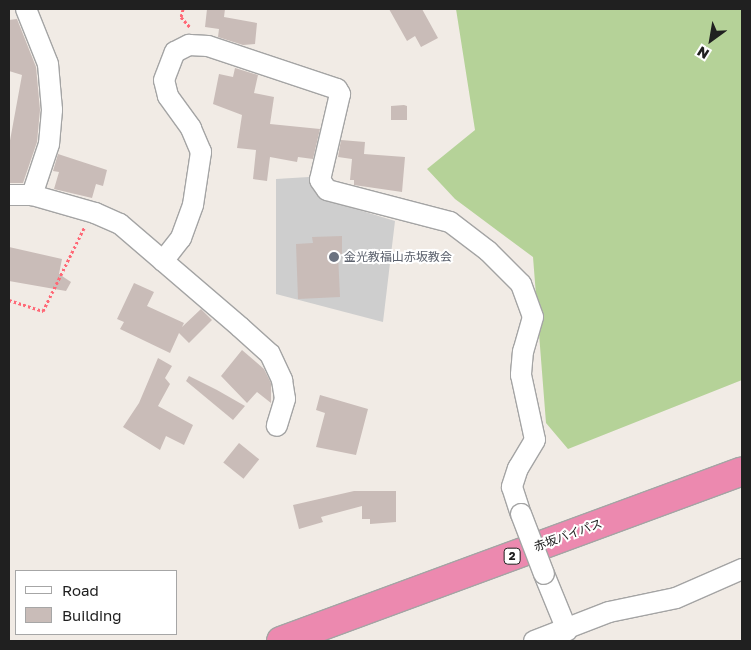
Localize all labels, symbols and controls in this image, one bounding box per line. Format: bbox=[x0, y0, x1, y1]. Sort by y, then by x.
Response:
north arrow bbox=[686, 15, 736, 65]
text: N bbox=[694, 43, 712, 63]
place label: 金光教福山赤坂教会 bbox=[344, 250, 452, 264]
marker: 金光教福山赤坂教会 bbox=[328, 251, 340, 263]
street label: 赤坂バイパス bbox=[532, 516, 604, 554]
road number: 2 bbox=[503, 548, 521, 564]
legend bbox=[15, 570, 178, 635]
text: Road bbox=[62, 581, 99, 599]
text: Building bbox=[62, 606, 122, 624]

